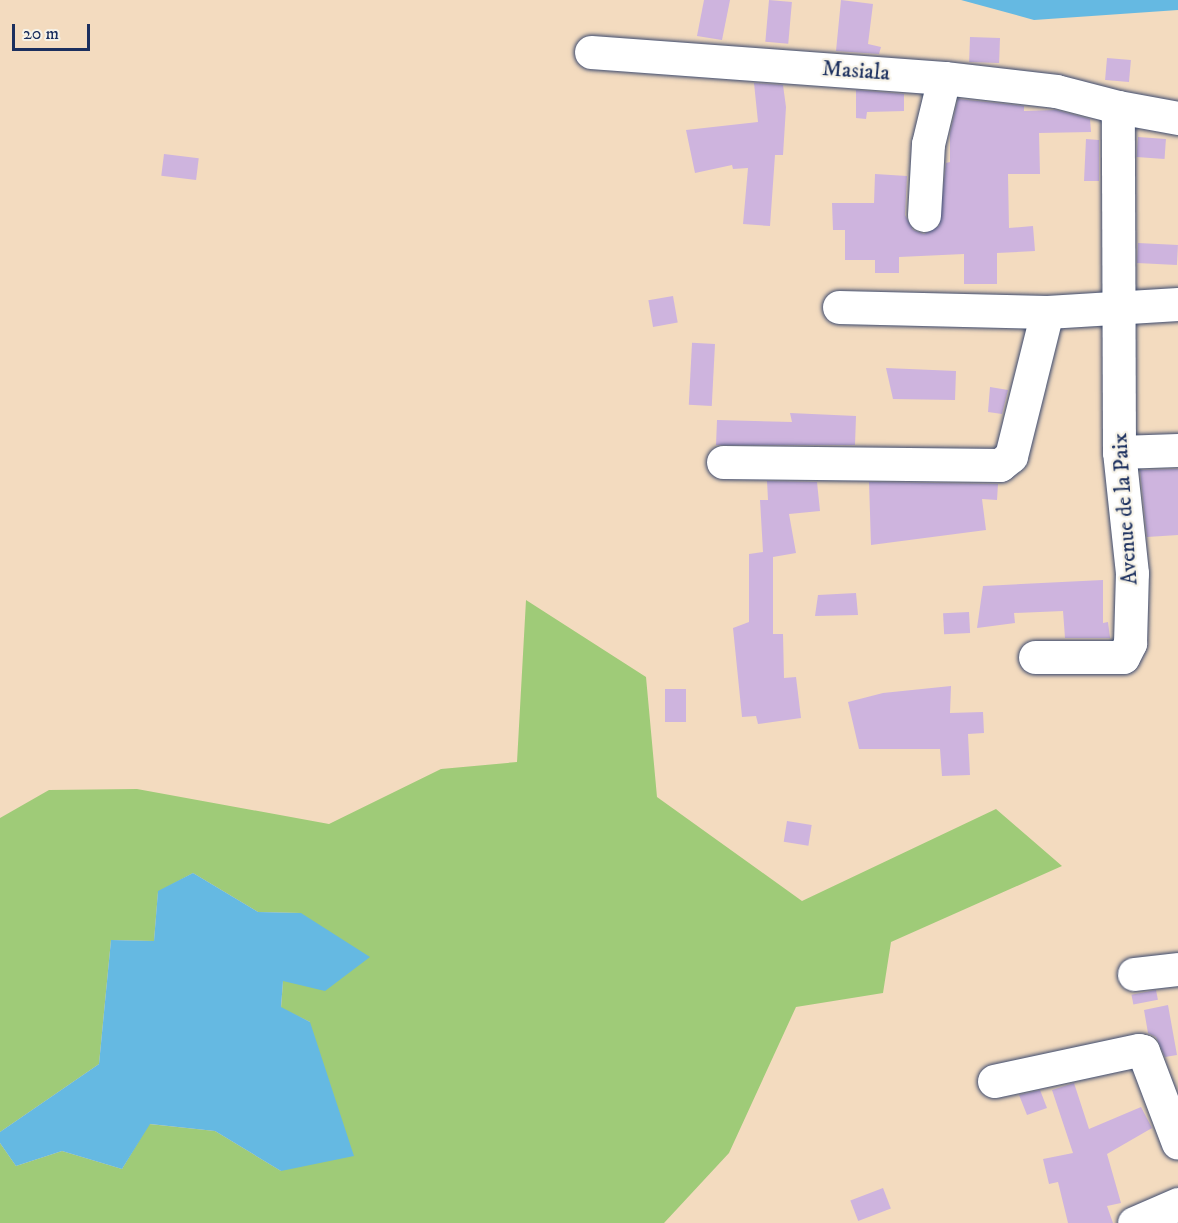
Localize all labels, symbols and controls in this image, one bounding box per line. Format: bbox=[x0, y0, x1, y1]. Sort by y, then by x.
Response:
scale bar bbox=[15, 12, 93, 50]
text: 20 m bbox=[23, 23, 59, 45]
street label: Masiala bbox=[821, 55, 891, 87]
street label: Avenue de la Paix bbox=[1107, 432, 1143, 586]

